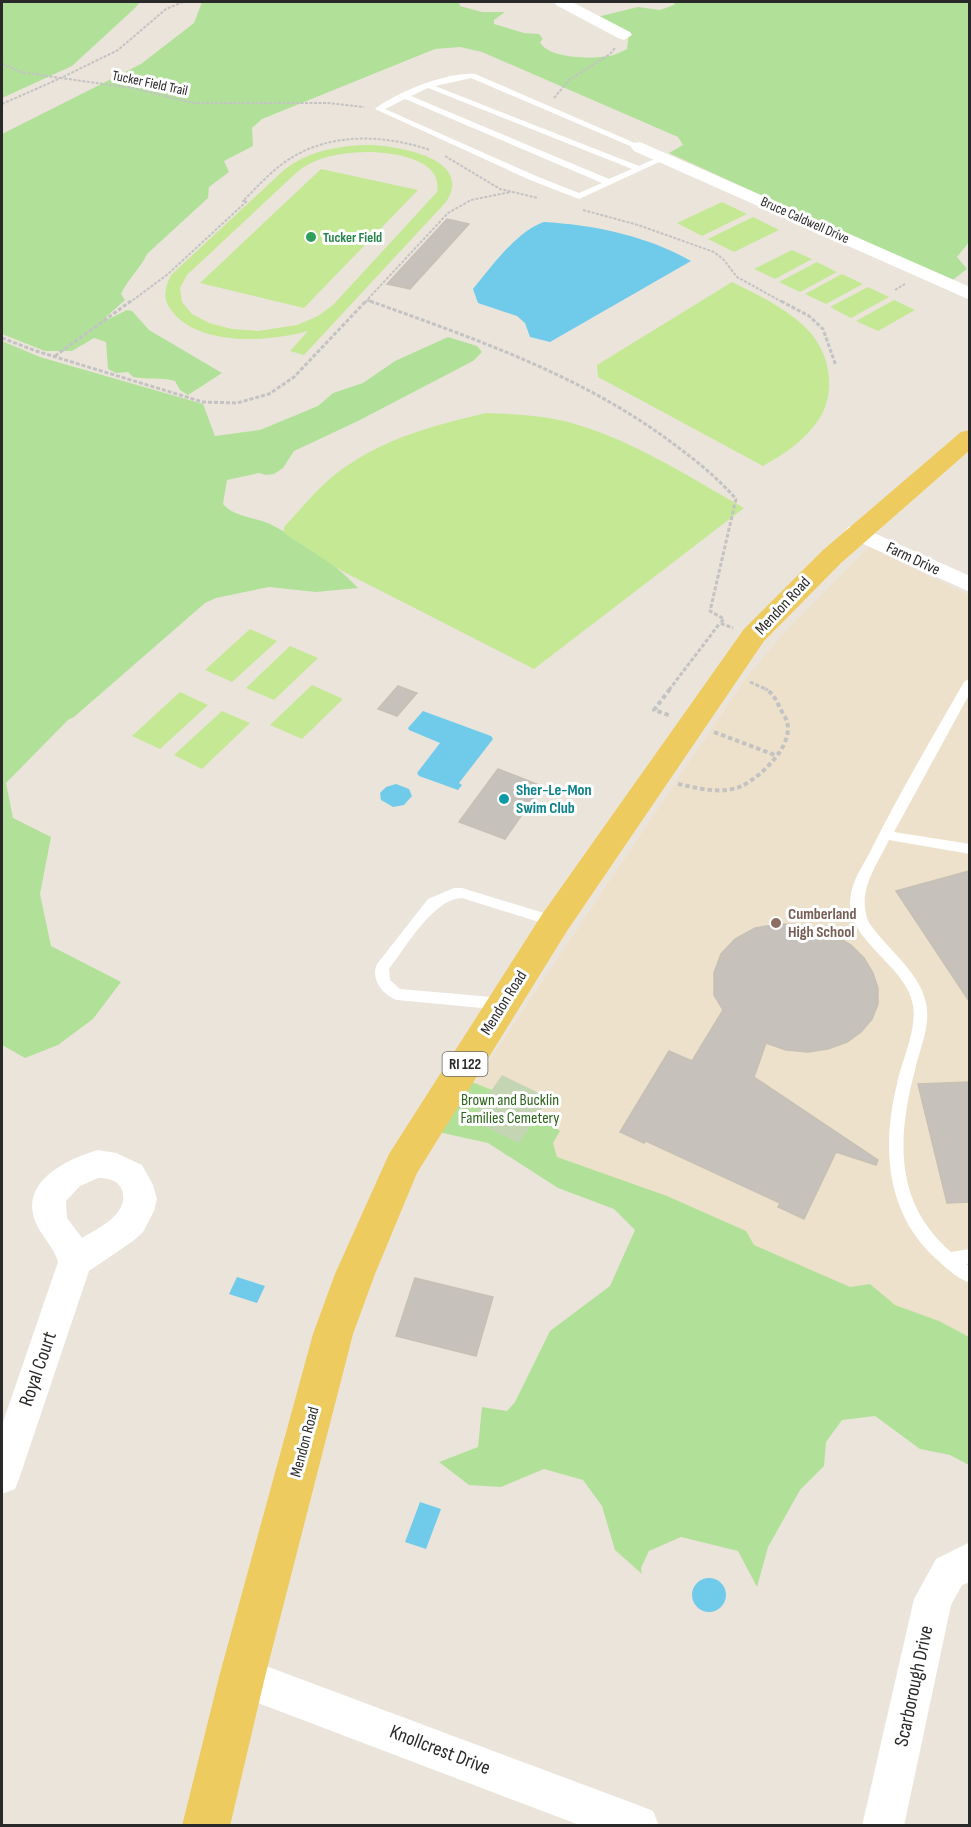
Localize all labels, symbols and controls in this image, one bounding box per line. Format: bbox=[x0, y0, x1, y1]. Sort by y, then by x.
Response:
street label: Tucker Field Trail bbox=[111, 67, 189, 99]
street label: Bruce Caldwell Drive bbox=[758, 193, 852, 247]
place label: Tucker Field bbox=[323, 229, 382, 246]
marker: Tucker Field bbox=[304, 230, 318, 244]
street label: Farm Drive bbox=[883, 538, 943, 580]
street label: Mendon Road bbox=[751, 573, 815, 639]
place label: Sher-Le-Mon Swim Club bbox=[516, 781, 592, 818]
marker: Sher-Le-Mon Swim Club bbox=[497, 792, 511, 806]
place label: Cumberland High School bbox=[788, 905, 856, 942]
marker: Cumberland High School bbox=[769, 916, 783, 930]
street label: Mendon Road bbox=[477, 967, 531, 1039]
road number: RI 122 bbox=[442, 1052, 488, 1076]
park label: Brown and Bucklin Families Cemetery bbox=[461, 1091, 559, 1128]
street label: Royal Court bbox=[14, 1328, 62, 1410]
street label: Mendon Road bbox=[286, 1405, 324, 1479]
street label: Scarborough Drive bbox=[889, 1623, 939, 1749]
street label: Knollcrest Drive bbox=[386, 1720, 494, 1780]

